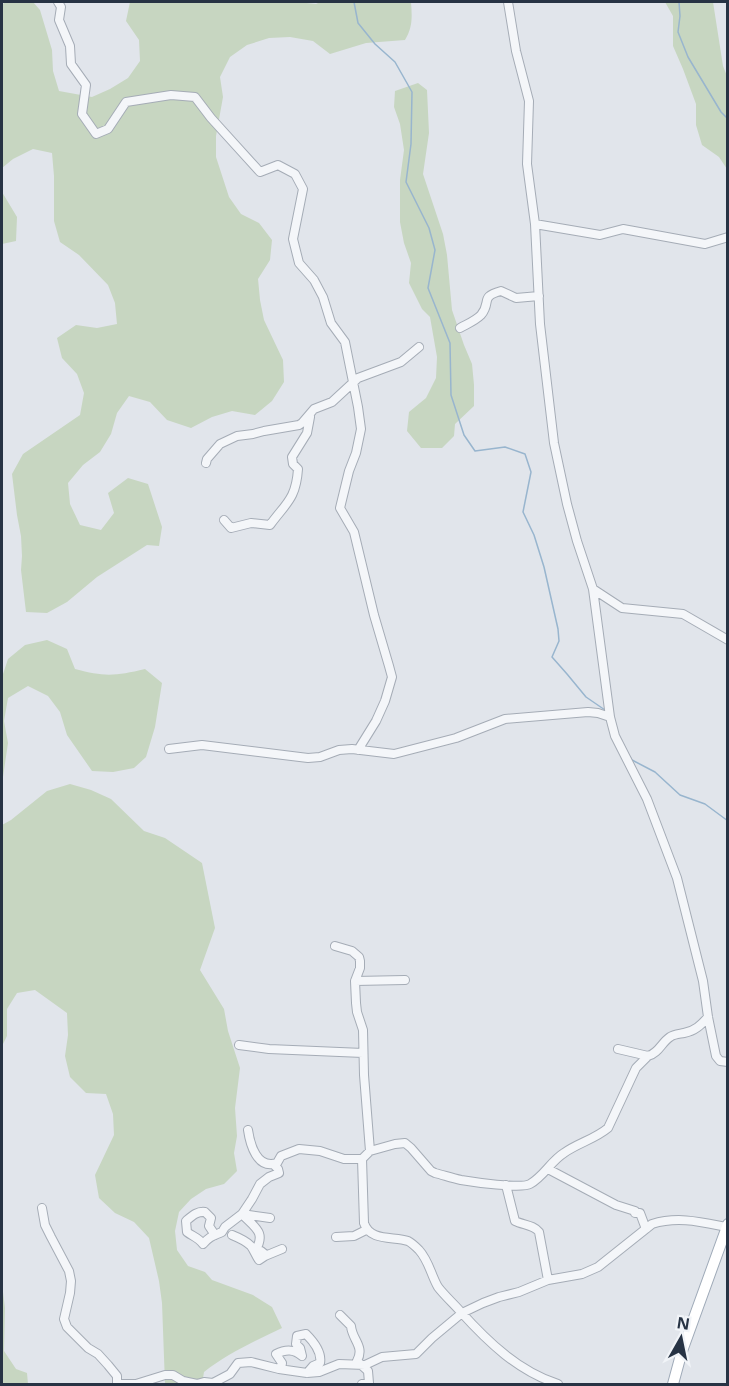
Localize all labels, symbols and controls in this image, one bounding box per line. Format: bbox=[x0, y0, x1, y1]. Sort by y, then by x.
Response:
north arrow bbox=[651, 1308, 711, 1368]
text: N bbox=[675, 1311, 691, 1335]

